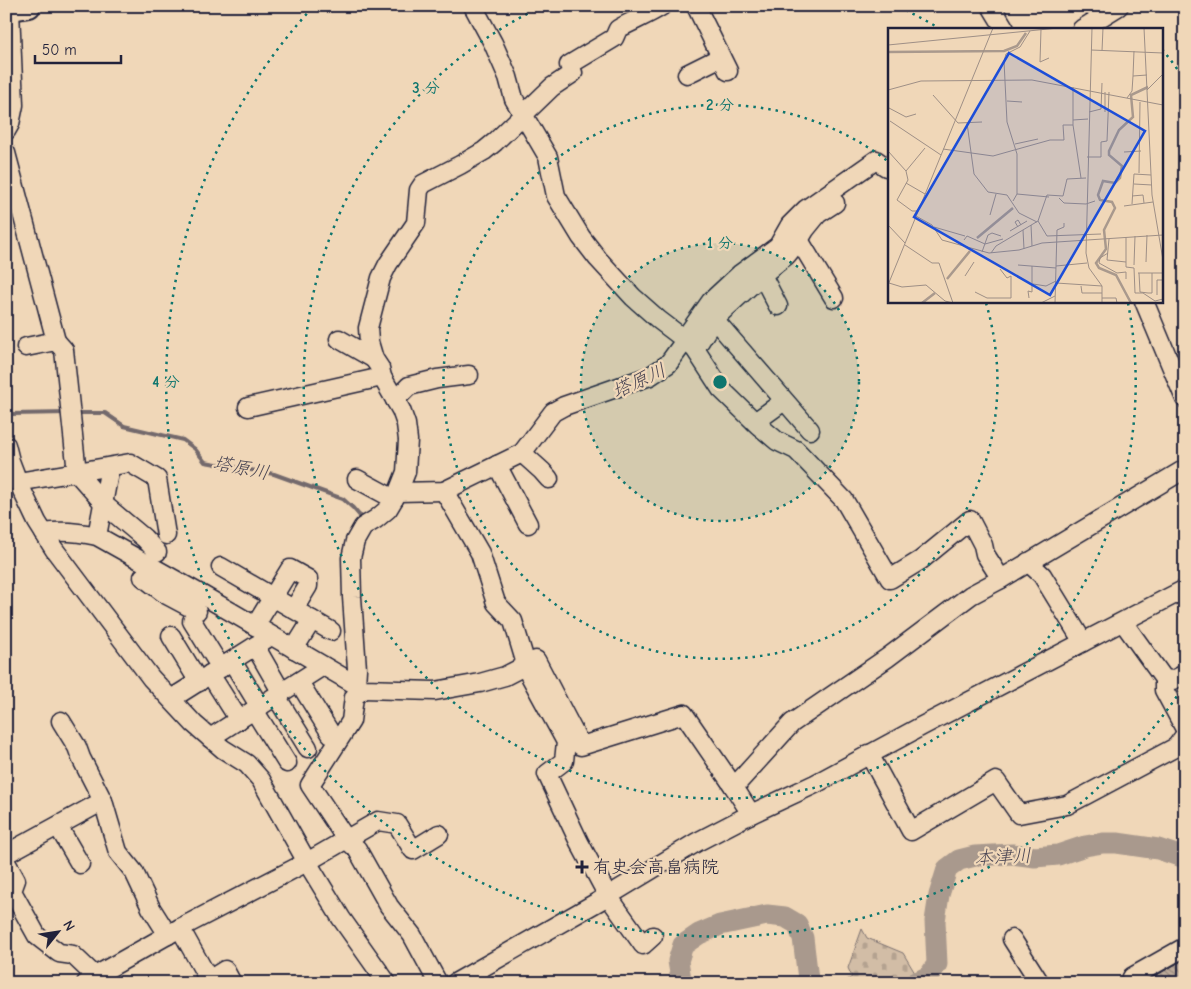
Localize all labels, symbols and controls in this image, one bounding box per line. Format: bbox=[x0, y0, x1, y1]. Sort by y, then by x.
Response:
inset map bbox=[888, 28, 1164, 302]
scale bar bbox=[35, 32, 121, 64]
text: 50 m bbox=[42, 41, 77, 59]
text: 3 分 bbox=[412, 79, 440, 97]
text: 2 分 bbox=[706, 96, 734, 114]
text: 1 分 bbox=[707, 234, 733, 252]
water label: 塔原川 bbox=[609, 359, 669, 403]
text: 4 分 bbox=[152, 373, 180, 391]
centre of rings bbox=[711, 373, 729, 391]
water label: 塔原川 bbox=[211, 452, 271, 484]
water label: 本津川 bbox=[974, 845, 1032, 869]
place label: 有史会高畠病院 bbox=[593, 857, 719, 878]
marker: 有史会高畠病院 bbox=[575, 860, 589, 874]
north arrow bbox=[32, 906, 82, 956]
text: N bbox=[59, 918, 78, 934]

